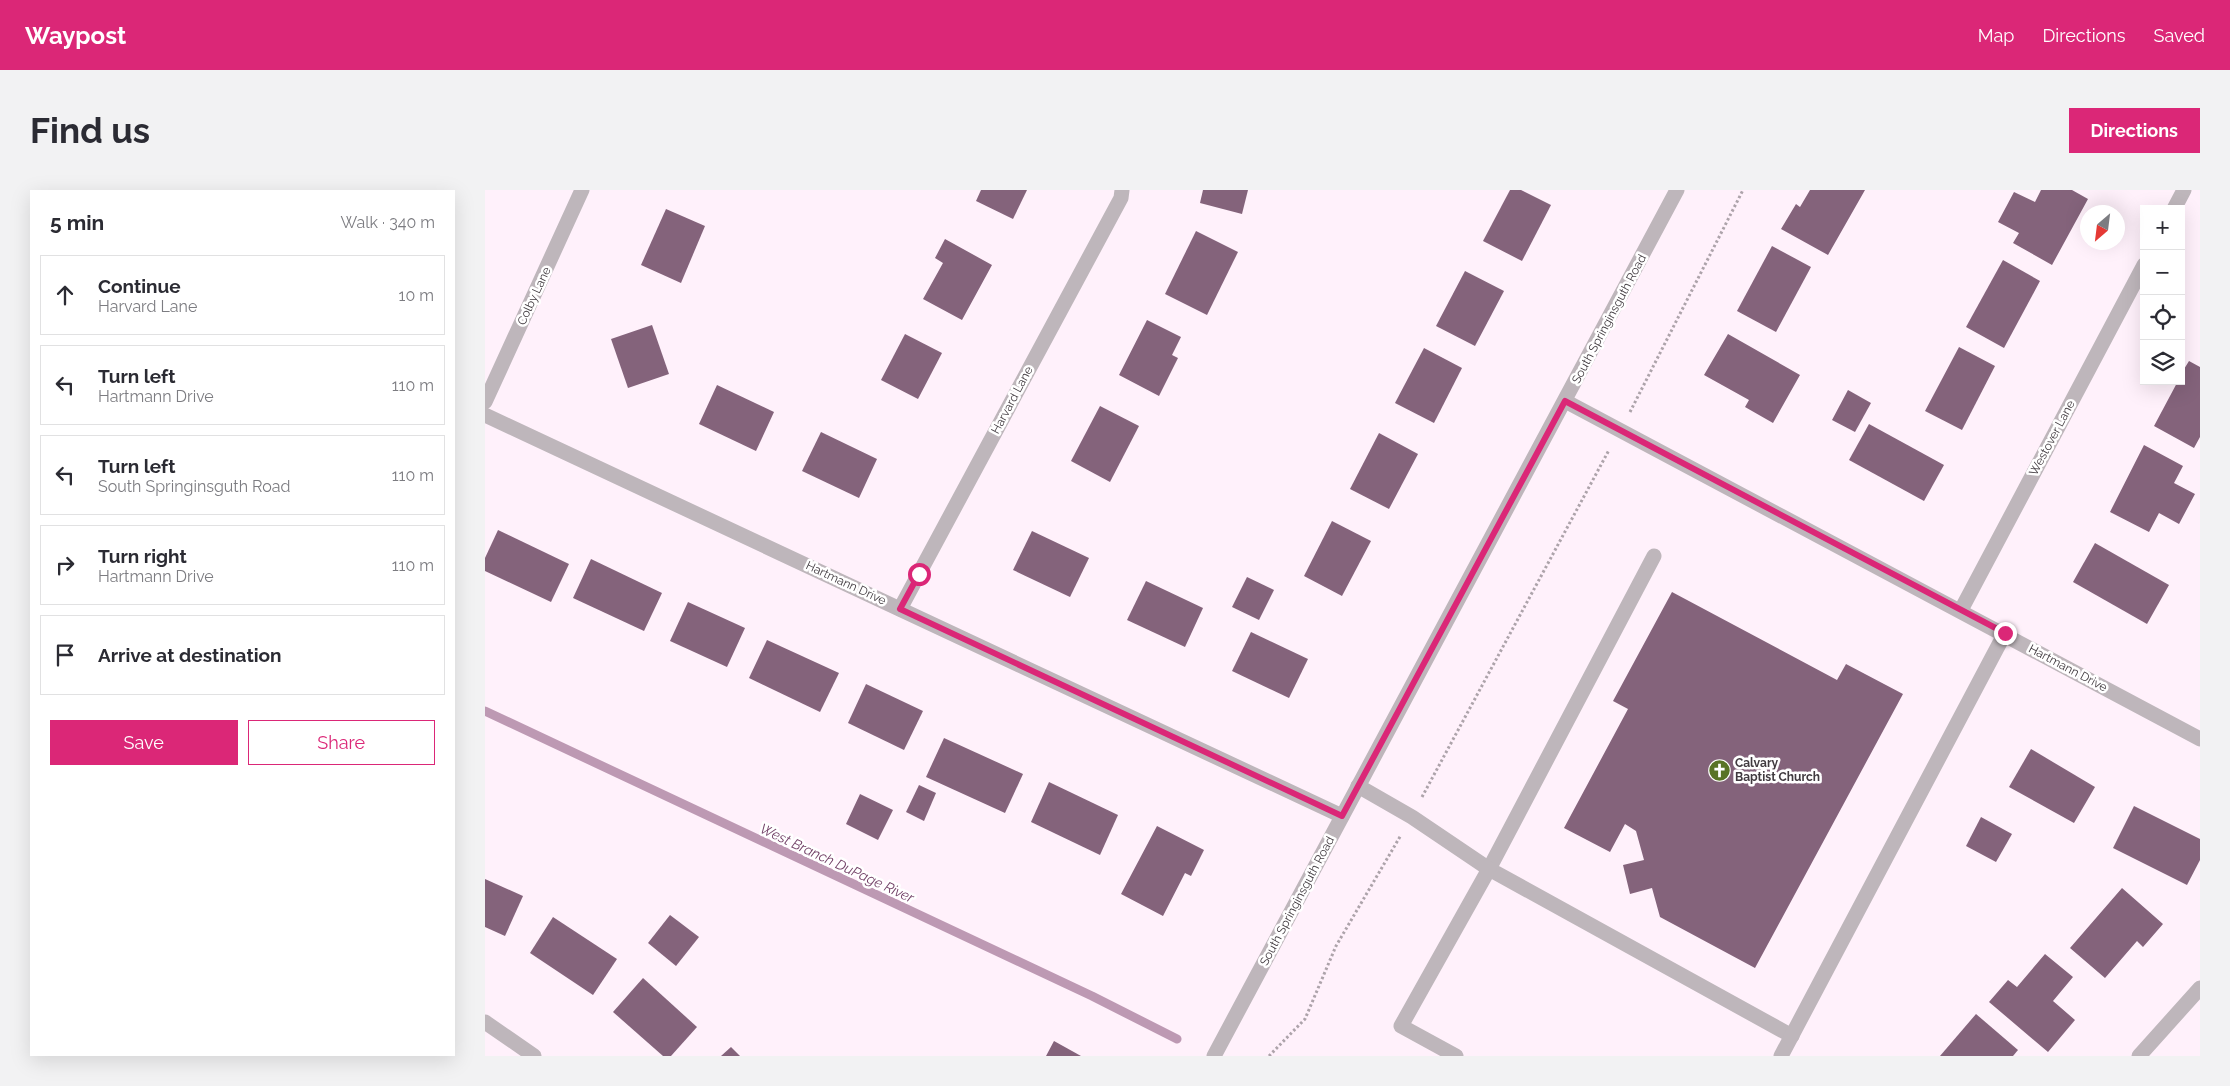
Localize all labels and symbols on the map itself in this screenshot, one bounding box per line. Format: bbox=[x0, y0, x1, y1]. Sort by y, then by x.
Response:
north arrow bbox=[2080, 205, 2125, 250]
street label: South Springinsguth Road bbox=[1569, 252, 1649, 386]
street label: Colby Lane bbox=[514, 265, 554, 327]
street label: Harvard Lane bbox=[988, 364, 1036, 436]
street label: Westover Lane bbox=[2026, 398, 2078, 478]
street label: Hartmann Drive bbox=[804, 558, 888, 608]
route start bbox=[908, 563, 931, 586]
route end bbox=[1994, 622, 2017, 645]
street label: Hartmann Drive bbox=[2026, 641, 2110, 695]
place label: Calvary Baptist Church bbox=[1735, 756, 1820, 784]
church icon: Calvary Baptist Church bbox=[1707, 758, 1731, 782]
water label: West Branch DuPage River bbox=[758, 820, 918, 906]
street label: South Springinsguth Road bbox=[1257, 834, 1337, 968]

